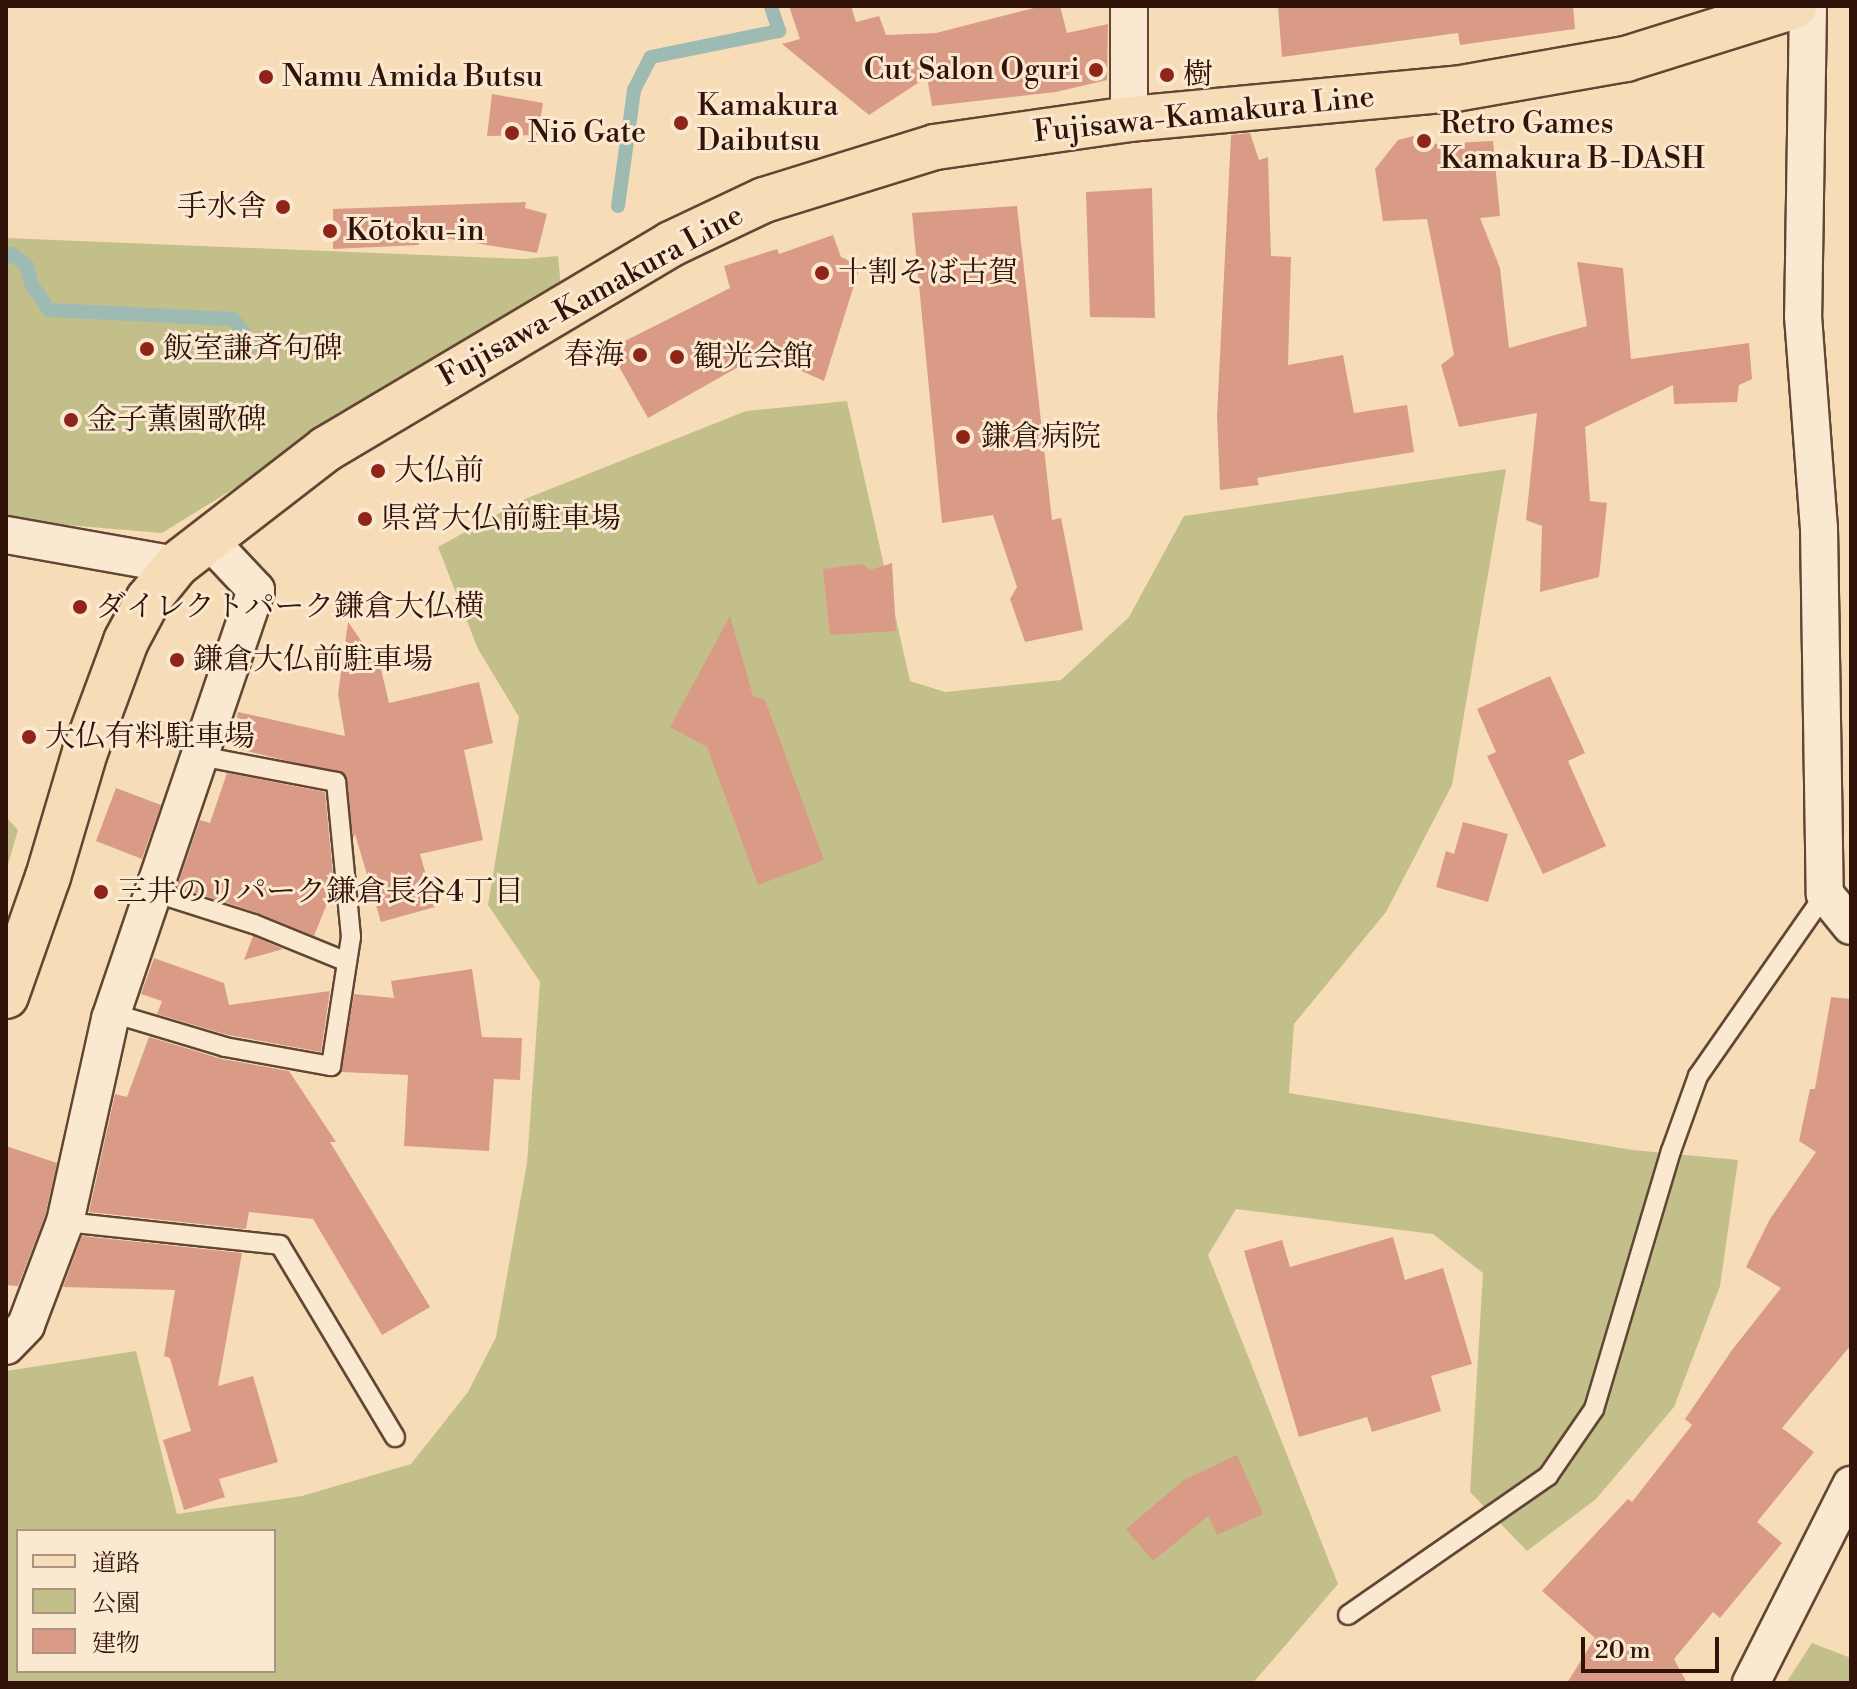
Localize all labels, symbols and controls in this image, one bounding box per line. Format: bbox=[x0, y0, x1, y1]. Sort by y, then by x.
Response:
place label: Cut Salon Oguri bbox=[864, 52, 1080, 88]
place label: 樹 bbox=[1183, 57, 1213, 93]
place label: Namu Amida Butsu bbox=[282, 59, 543, 95]
marker: Cut Salon Oguri bbox=[1087, 61, 1105, 79]
marker: 樹 bbox=[1158, 66, 1176, 84]
marker: Namu Amida Butsu bbox=[257, 68, 275, 86]
street label: Fujisawa-Kamakura Line bbox=[1032, 79, 1376, 151]
place label: Kamakura Daibutsu bbox=[697, 88, 838, 158]
place label: Retro Games Kamakura B-DASH bbox=[1440, 106, 1705, 176]
marker: Kamakura Daibutsu bbox=[672, 114, 690, 132]
place label: Niō Gate bbox=[528, 115, 646, 151]
marker: Niō Gate bbox=[503, 124, 521, 142]
marker: Retro Games Kamakura B-DASH bbox=[1415, 132, 1433, 150]
place label: 手水舎 bbox=[177, 189, 267, 225]
street label: Fujisawa-Kamakura Line bbox=[432, 197, 750, 395]
marker: 手水舎 bbox=[274, 198, 292, 216]
place label: Kōtoku-in bbox=[346, 213, 485, 249]
marker: Kōtoku-in bbox=[321, 222, 339, 240]
place label: 十割そば古賀 bbox=[838, 255, 1018, 291]
marker: 十割そば古賀 bbox=[813, 264, 831, 282]
place label: 飯室謙斉句碑 bbox=[163, 331, 343, 367]
place label: 春海 bbox=[564, 337, 624, 373]
place label: 観光会館 bbox=[693, 339, 813, 375]
marker: 飯室謙斉句碑 bbox=[138, 340, 156, 358]
marker: 春海 bbox=[631, 346, 649, 364]
marker: 観光会館 bbox=[668, 348, 686, 366]
place label: 金子薫園歌碑 bbox=[87, 402, 267, 438]
marker: 金子薫園歌碑 bbox=[62, 411, 80, 429]
place label: 鎌倉病院 bbox=[981, 419, 1101, 455]
marker: 鎌倉病院 bbox=[952, 426, 974, 448]
place label: 大仏前 bbox=[394, 453, 484, 489]
marker: 大仏前 bbox=[369, 462, 387, 480]
place label: 県営大仏前駐車場 bbox=[381, 501, 621, 537]
marker: 県営大仏前駐車場 bbox=[356, 510, 374, 528]
place label: ダイレクトパーク鎌倉大仏横 bbox=[96, 589, 486, 625]
marker: ダイレクトパーク鎌倉大仏横 bbox=[71, 598, 89, 616]
place label: 鎌倉大仏前駐車場 bbox=[193, 642, 433, 678]
marker: 鎌倉大仏前駐車場 bbox=[168, 651, 186, 669]
place label: 大仏有料駐車場 bbox=[45, 719, 255, 755]
marker: 大仏有料駐車場 bbox=[20, 728, 38, 746]
place label: 三井のリパーク鎌倉長谷4丁目 bbox=[117, 874, 525, 910]
marker: 三井のリパーク鎌倉長谷4丁目 bbox=[92, 883, 110, 901]
legend bbox=[16, 1529, 276, 1673]
text: 道路 bbox=[92, 1549, 140, 1579]
text: 公園 bbox=[92, 1589, 140, 1619]
scale bar bbox=[1585, 1621, 1723, 1671]
text: 建物 bbox=[92, 1629, 140, 1659]
text: 20 m bbox=[1595, 1636, 1651, 1666]

